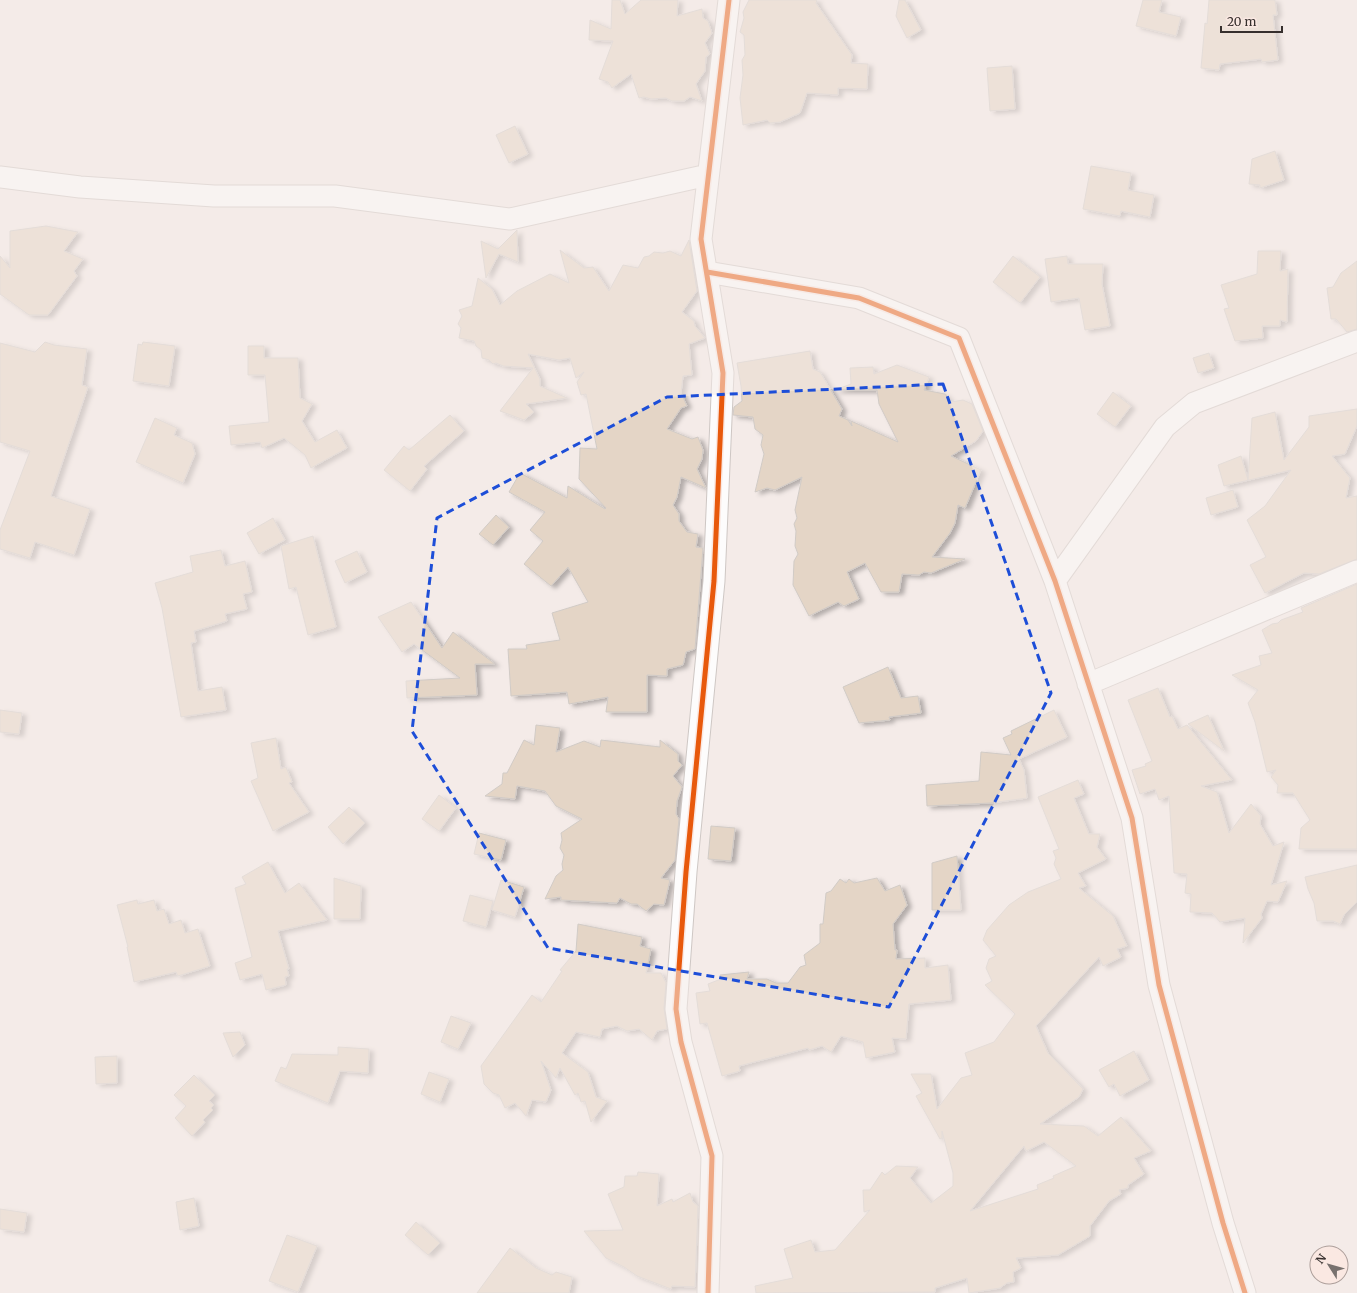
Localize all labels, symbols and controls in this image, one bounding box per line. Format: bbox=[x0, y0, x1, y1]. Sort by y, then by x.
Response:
scale bar bbox=[1221, 8, 1282, 34]
text: 20 m bbox=[1227, 14, 1256, 29]
north arrow bbox=[1309, 1245, 1349, 1285]
text: N bbox=[1313, 1251, 1329, 1267]

